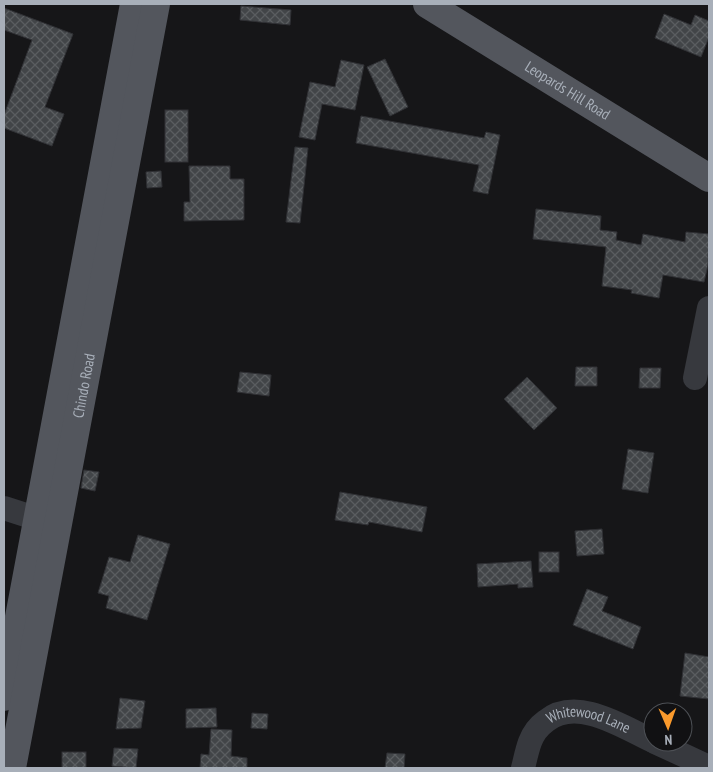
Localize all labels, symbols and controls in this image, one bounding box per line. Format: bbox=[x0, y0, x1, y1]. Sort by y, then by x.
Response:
street label: Leopards Hill Road bbox=[522, 57, 614, 124]
street label: Chindo Road bbox=[68, 352, 99, 419]
street label: Whitewood Lane bbox=[543, 702, 634, 737]
north arrow bbox=[643, 702, 693, 752]
text: N bbox=[664, 731, 673, 749]

